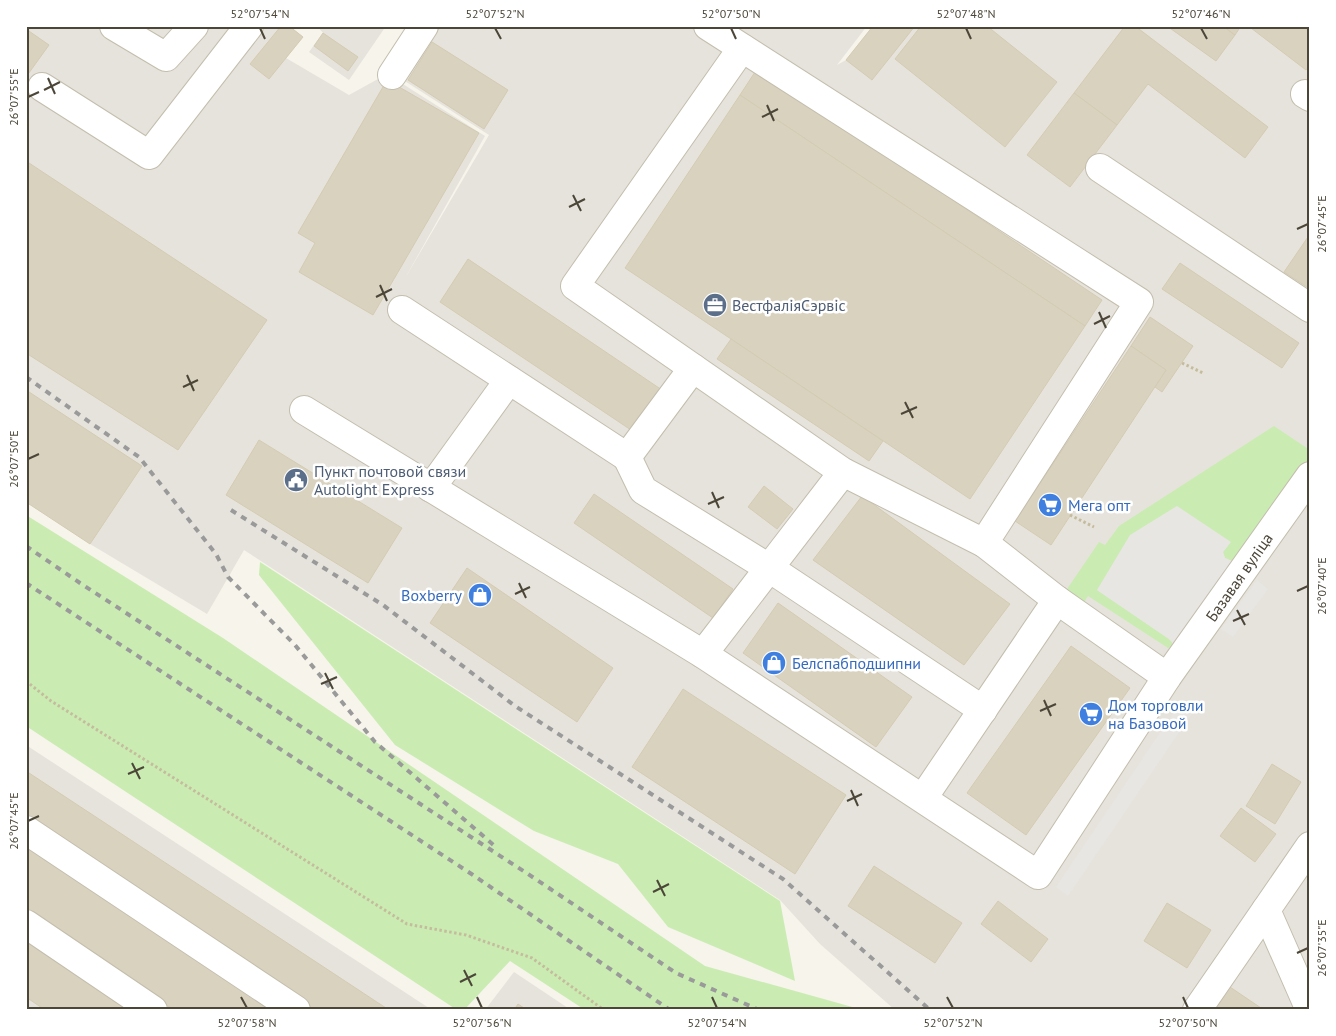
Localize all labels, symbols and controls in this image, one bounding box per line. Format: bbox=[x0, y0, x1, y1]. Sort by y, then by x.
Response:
text: 52°07'54"N bbox=[230, 6, 290, 21]
text: 52°07'52"N bbox=[465, 6, 525, 21]
text: 52°07'50"N bbox=[701, 6, 761, 21]
text: 52°07'48"N bbox=[936, 6, 996, 21]
text: 52°07'46"N bbox=[1171, 6, 1231, 21]
text: 26°07'55"E bbox=[6, 68, 21, 126]
text: 26°07'45"E bbox=[1314, 195, 1329, 253]
office icon: ВестфаліяСэрвіс bbox=[702, 292, 728, 318]
place label: ВестфаліяСэрвіс bbox=[732, 295, 846, 315]
text: 26°07'50"E bbox=[6, 430, 21, 488]
place label: Пункт почтовой связи Autolight Express bbox=[314, 461, 466, 499]
public building icon: Пункт почтовой связи Autolight Express bbox=[283, 467, 309, 493]
supermarket icon: Мега опт bbox=[1037, 492, 1063, 518]
place label: Мега опт bbox=[1068, 495, 1131, 515]
street label: Базавая вуліца bbox=[1201, 529, 1277, 625]
text: 26°07'40"E bbox=[1314, 557, 1329, 615]
shop icon: Boxberry bbox=[467, 582, 493, 608]
place label: Boxberry bbox=[401, 585, 463, 605]
shop icon: Белспабподшипни bbox=[761, 650, 787, 676]
place label: Белспабподшипни bbox=[792, 653, 921, 673]
place label: Дом торговли на Базовой bbox=[1108, 695, 1203, 733]
supermarket icon: Дом торговли на Базовой bbox=[1078, 701, 1104, 727]
text: 26°07'45"E bbox=[6, 792, 21, 850]
text: 26°07'35"E bbox=[1314, 919, 1329, 977]
text: 52°07'58"N bbox=[217, 1015, 277, 1030]
text: 52°07'56"N bbox=[452, 1015, 512, 1030]
text: 52°07'54"N bbox=[687, 1015, 747, 1030]
text: 52°07'52"N bbox=[923, 1015, 983, 1030]
text: 52°07'50"N bbox=[1158, 1015, 1218, 1030]

